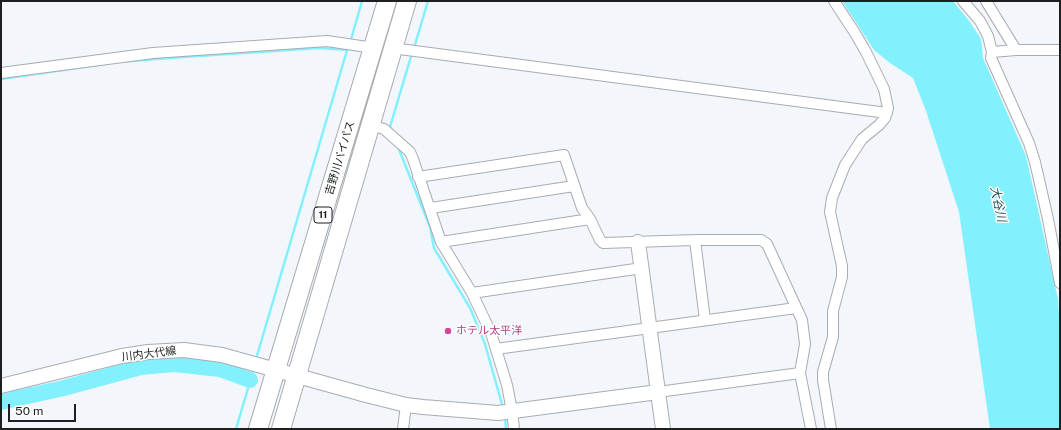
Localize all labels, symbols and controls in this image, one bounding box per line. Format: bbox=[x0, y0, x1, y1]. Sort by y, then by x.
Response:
street label: 吉野川バイパス bbox=[322, 119, 358, 197]
water label: 大谷川 bbox=[987, 185, 1009, 223]
road number: 11 bbox=[314, 207, 332, 223]
place label: ホテル太平洋 bbox=[456, 324, 522, 338]
marker: ホテル太平洋 bbox=[443, 326, 453, 336]
street label: 川内大代線 bbox=[121, 344, 177, 364]
scale bar bbox=[10, 396, 78, 422]
text: 50 m bbox=[15, 404, 43, 418]

